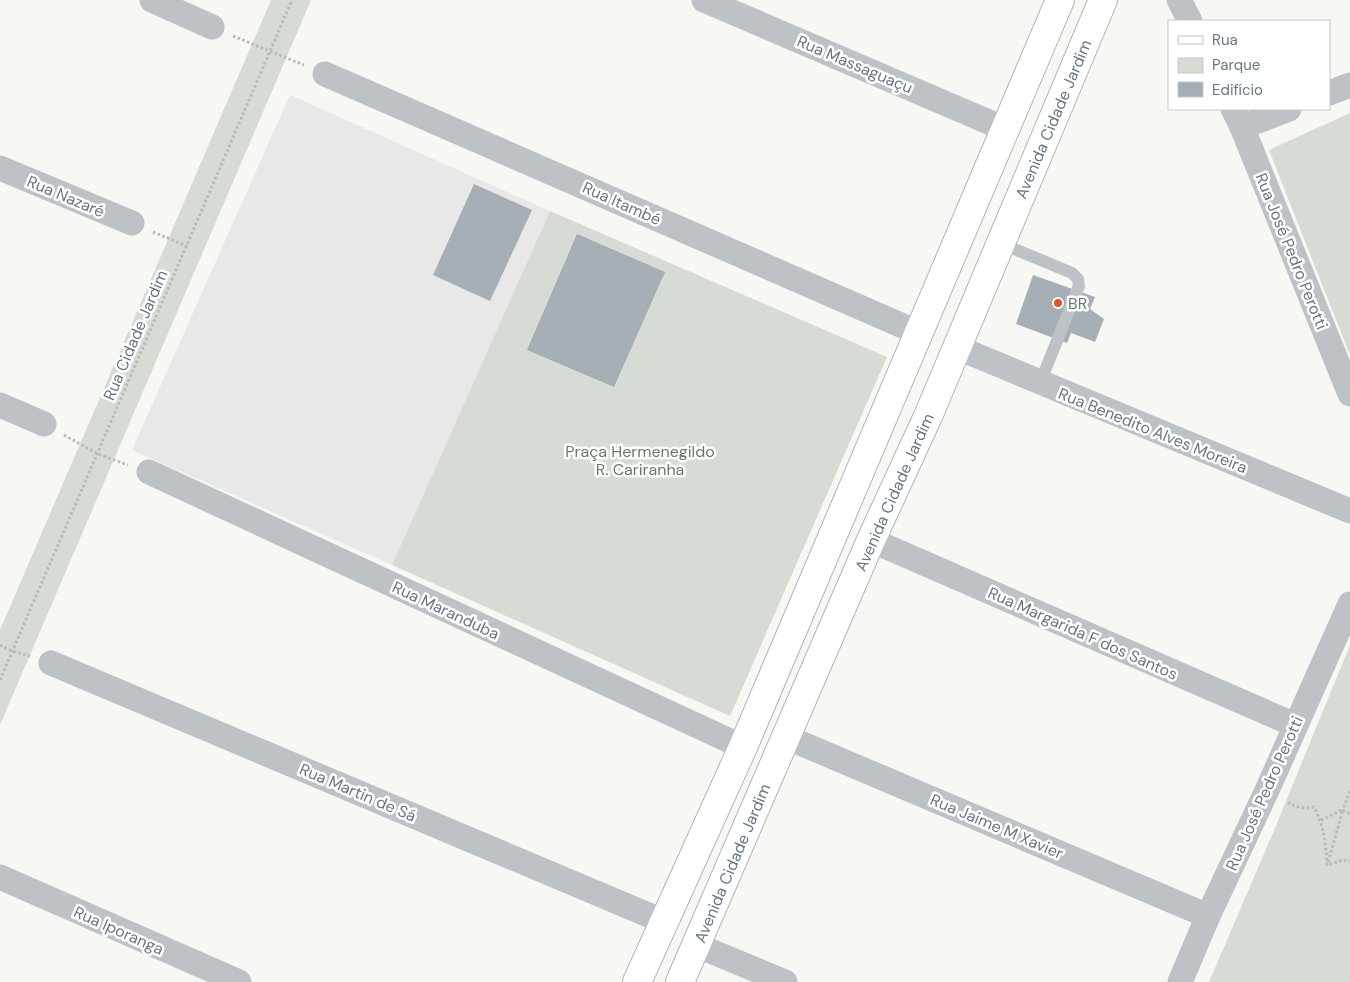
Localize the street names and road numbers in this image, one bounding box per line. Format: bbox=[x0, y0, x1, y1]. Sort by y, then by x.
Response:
street label: Rua Massaguaçu bbox=[794, 31, 916, 98]
street label: Avenida Cidade Jardim bbox=[1010, 36, 1097, 202]
street label: Rua José Pedro Perotti bbox=[1251, 170, 1333, 332]
street label: Rua Nazaré bbox=[24, 171, 108, 222]
street label: Rua Itambé bbox=[579, 177, 664, 230]
street label: Rua Cidade Jardim bbox=[99, 267, 172, 404]
street label: Rua Benedito Alves Moreira bbox=[1055, 383, 1250, 478]
street label: Avenida Cidade Jardim bbox=[850, 410, 939, 575]
street label: Rua Maranduba bbox=[389, 577, 503, 644]
street label: Rua Margarida F dos Santos bbox=[985, 582, 1181, 685]
street label: Rua José Pedro Perotti bbox=[1221, 713, 1308, 874]
street label: Rua Martin de Sá bbox=[296, 758, 419, 826]
street label: Avenida Cidade Jardim bbox=[689, 780, 776, 946]
street label: Rua Jaime M Xavier bbox=[927, 789, 1067, 864]
street label: Rua Iporanga bbox=[71, 901, 167, 960]

